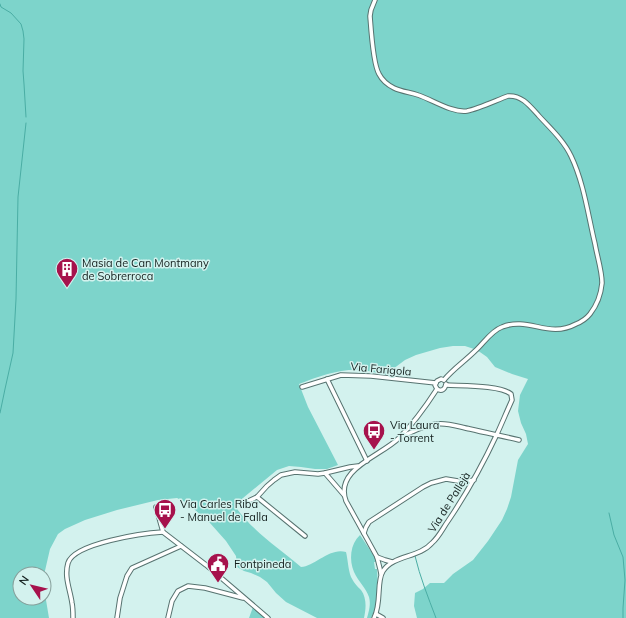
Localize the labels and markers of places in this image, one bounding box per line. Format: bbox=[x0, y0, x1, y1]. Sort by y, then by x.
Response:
building icon: Masia de Can Montmany de Sobrerroca bbox=[54, 256, 80, 289]
place label: Masia de Can Montmany de Sobrerroca bbox=[82, 256, 209, 283]
bus stop icon: Via Laura - Torrent bbox=[361, 418, 387, 451]
place label: Via Laura - Torrent bbox=[390, 418, 439, 445]
bus stop icon: Via Carles Riba - Manuel de Falla bbox=[152, 497, 178, 530]
place label: Via Carles Riba - Manuel de Falla bbox=[180, 497, 268, 524]
public building icon: Fontpineda bbox=[205, 551, 231, 584]
place label: Fontpineda bbox=[234, 557, 291, 571]

